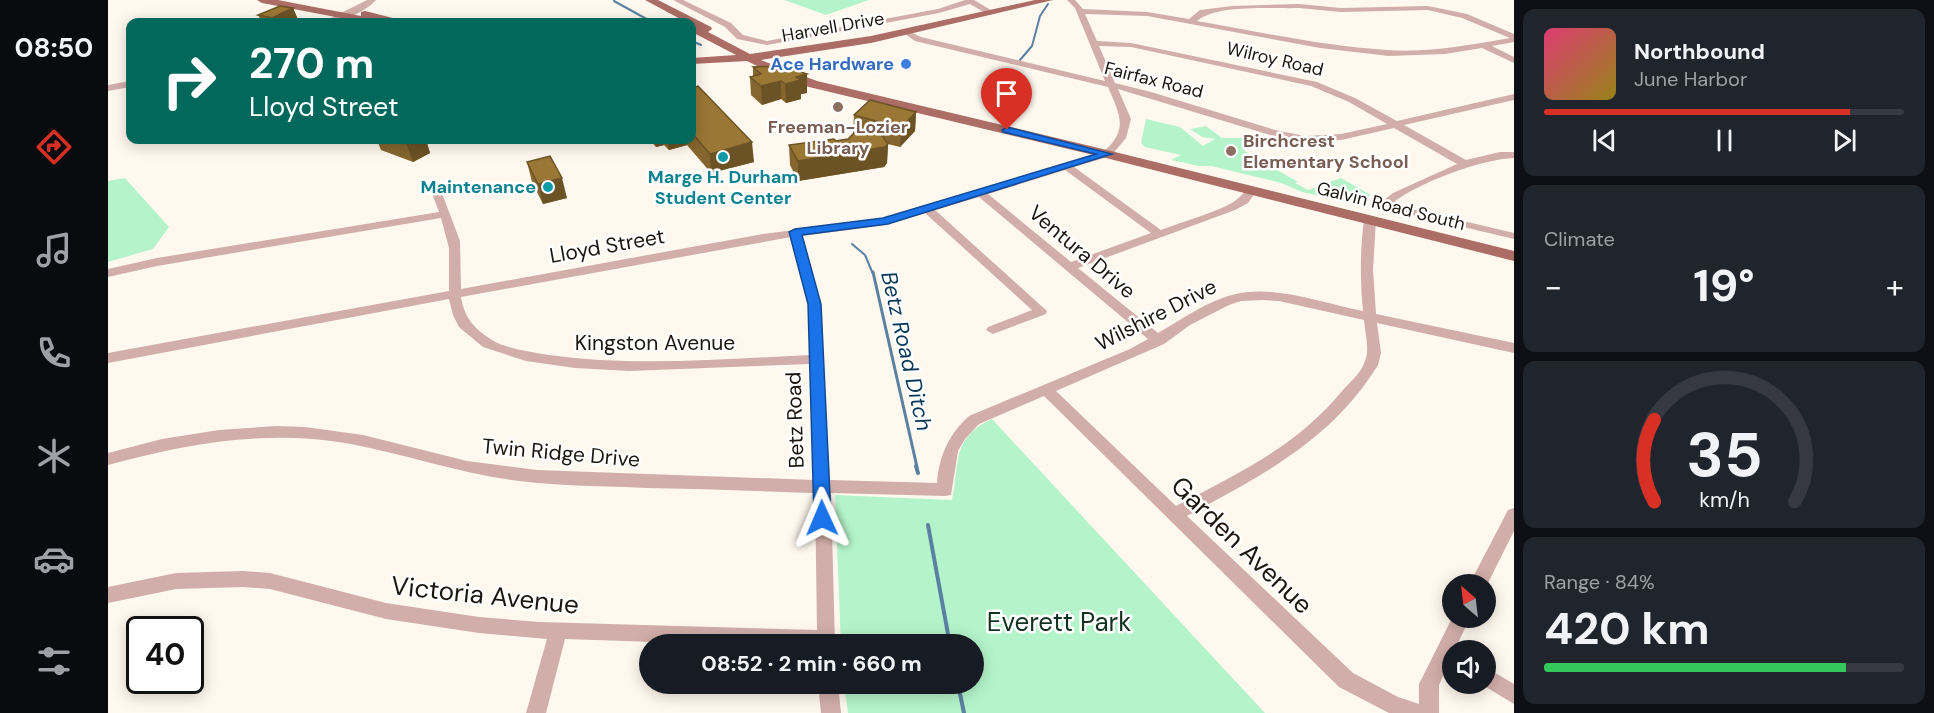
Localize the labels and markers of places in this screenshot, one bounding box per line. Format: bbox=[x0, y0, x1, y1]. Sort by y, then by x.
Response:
place label: Ace Hardware bbox=[770, 52, 894, 76]
marker: Ace Hardware bbox=[899, 57, 913, 71]
pin bbox=[981, 68, 1032, 130]
marker: Freeman-Lozier Library bbox=[831, 100, 845, 114]
place label: Freeman-Lozier Library bbox=[768, 115, 908, 160]
place label: Birchcrest Elementary School bbox=[1243, 129, 1409, 174]
marker: Birchcrest Elementary School bbox=[1224, 144, 1238, 158]
marker: Marge H. Durham Student Center bbox=[716, 150, 730, 164]
place label: Marge H. Durham Student Center bbox=[648, 165, 798, 210]
place label: Maintenance bbox=[421, 175, 536, 199]
marker: Maintenance bbox=[541, 180, 555, 194]

